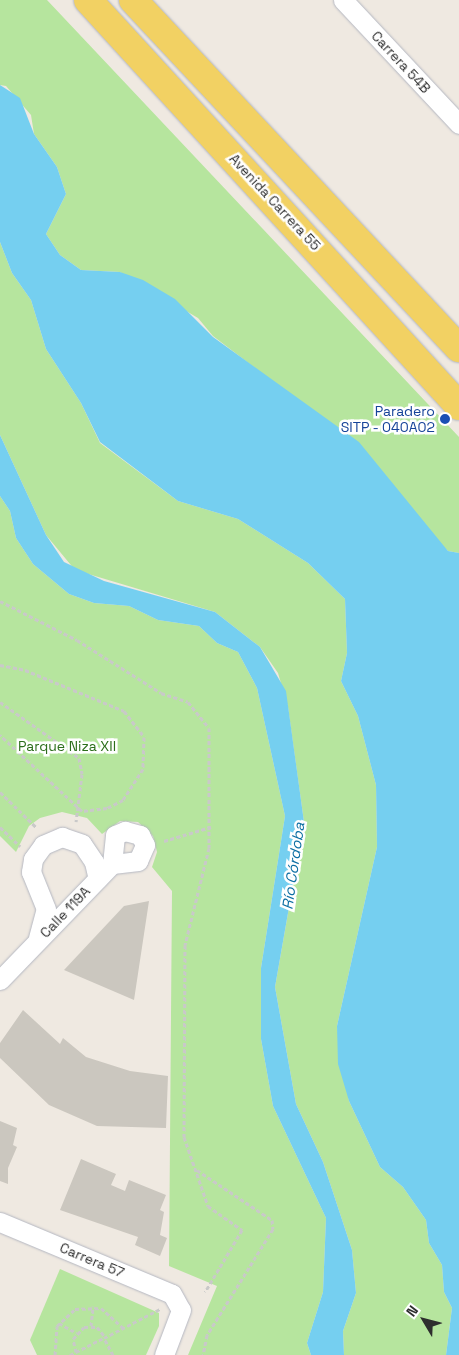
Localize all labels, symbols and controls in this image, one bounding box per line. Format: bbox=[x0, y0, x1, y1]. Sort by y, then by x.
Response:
street label: Carrera 54B bbox=[368, 27, 434, 97]
street label: Avenida Carrera 55 bbox=[226, 150, 324, 254]
place label: Paradero SITP - 040A02 bbox=[340, 403, 435, 436]
marker: Paradero SITP - 040A02 bbox=[439, 413, 451, 425]
park label: Parque Niza XII bbox=[18, 738, 116, 754]
water label: Río Córdoba bbox=[278, 821, 308, 911]
street label: Calle 119A bbox=[36, 883, 94, 941]
street label: Carrera 57 bbox=[57, 1239, 127, 1281]
north arrow bbox=[399, 1295, 449, 1345]
text: N bbox=[402, 1302, 422, 1320]

